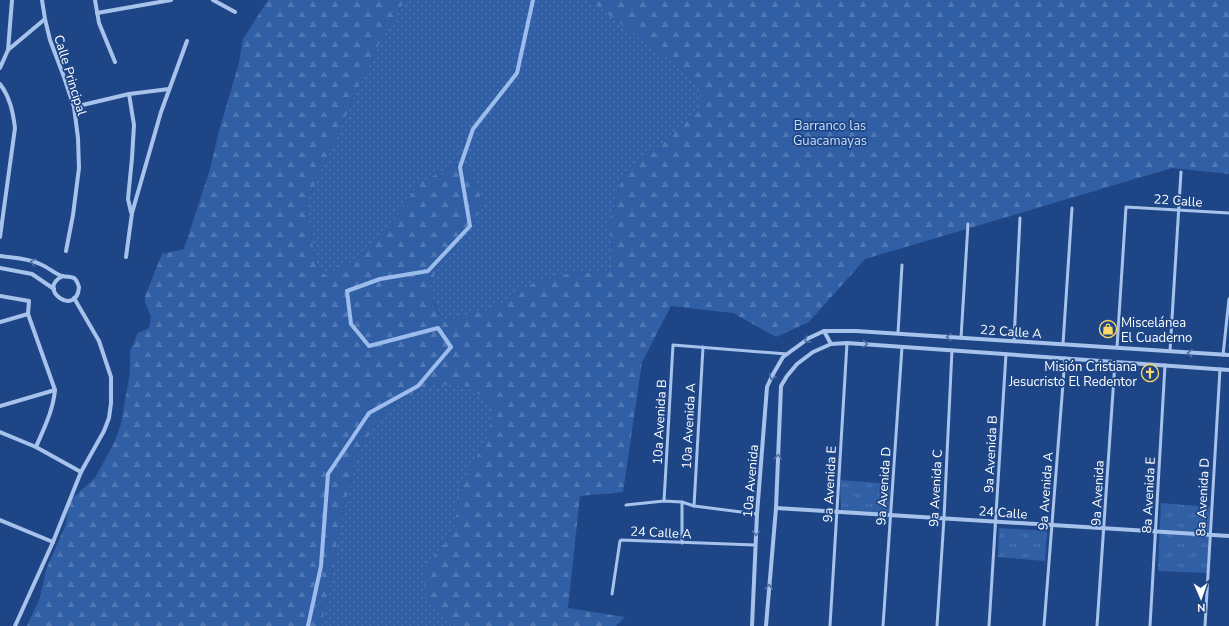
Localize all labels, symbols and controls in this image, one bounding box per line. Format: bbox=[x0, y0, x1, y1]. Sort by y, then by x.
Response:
street label: Calle Principal bbox=[49, 33, 91, 118]
park label: Barranco las Guacamayas bbox=[793, 117, 867, 150]
street label: 22 Calle bbox=[1153, 190, 1203, 212]
one-way arrow bbox=[30, 258, 36, 266]
place label: Miscelánea El Cuaderno bbox=[1121, 314, 1192, 347]
shop icon: Miscelánea El Cuaderno bbox=[1098, 319, 1118, 339]
street label: 22 Calle A bbox=[980, 321, 1043, 343]
one-way arrow bbox=[946, 332, 952, 341]
one-way arrow bbox=[804, 335, 811, 343]
one-way arrow bbox=[862, 340, 868, 349]
one-way arrow bbox=[1187, 348, 1193, 357]
place label: Misión Cristiana Jesucristo El Redentor bbox=[1008, 358, 1137, 391]
church icon: Misión Cristiana Jesucristo El Redentor bbox=[1140, 363, 1160, 383]
one-way arrow bbox=[769, 372, 777, 380]
street label: 10a Avenida B bbox=[649, 379, 671, 465]
street label: 10a Avenida A bbox=[678, 382, 700, 470]
street label: 9a Avenida B bbox=[980, 415, 1002, 493]
street label: 10a Avenida bbox=[739, 444, 763, 518]
street label: 9a Avenida E bbox=[819, 445, 841, 523]
street label: 9a Avenida D bbox=[872, 446, 896, 526]
street label: 9a Avenida C bbox=[925, 449, 947, 527]
street label: 9a Avenida A bbox=[1034, 451, 1058, 531]
one-way arrow bbox=[774, 454, 782, 460]
street label: 8a Avenida E bbox=[1138, 456, 1160, 534]
street label: 8a Avenida D bbox=[1192, 457, 1214, 537]
street label: 9a Avenida bbox=[1087, 460, 1109, 526]
street label: 24 Calle bbox=[978, 502, 1028, 524]
street label: 24 Calle A bbox=[630, 522, 693, 544]
one-way arrow bbox=[751, 530, 760, 536]
north arrow bbox=[1181, 578, 1221, 618]
one-way arrow bbox=[764, 584, 773, 590]
text: N bbox=[1197, 600, 1206, 615]

